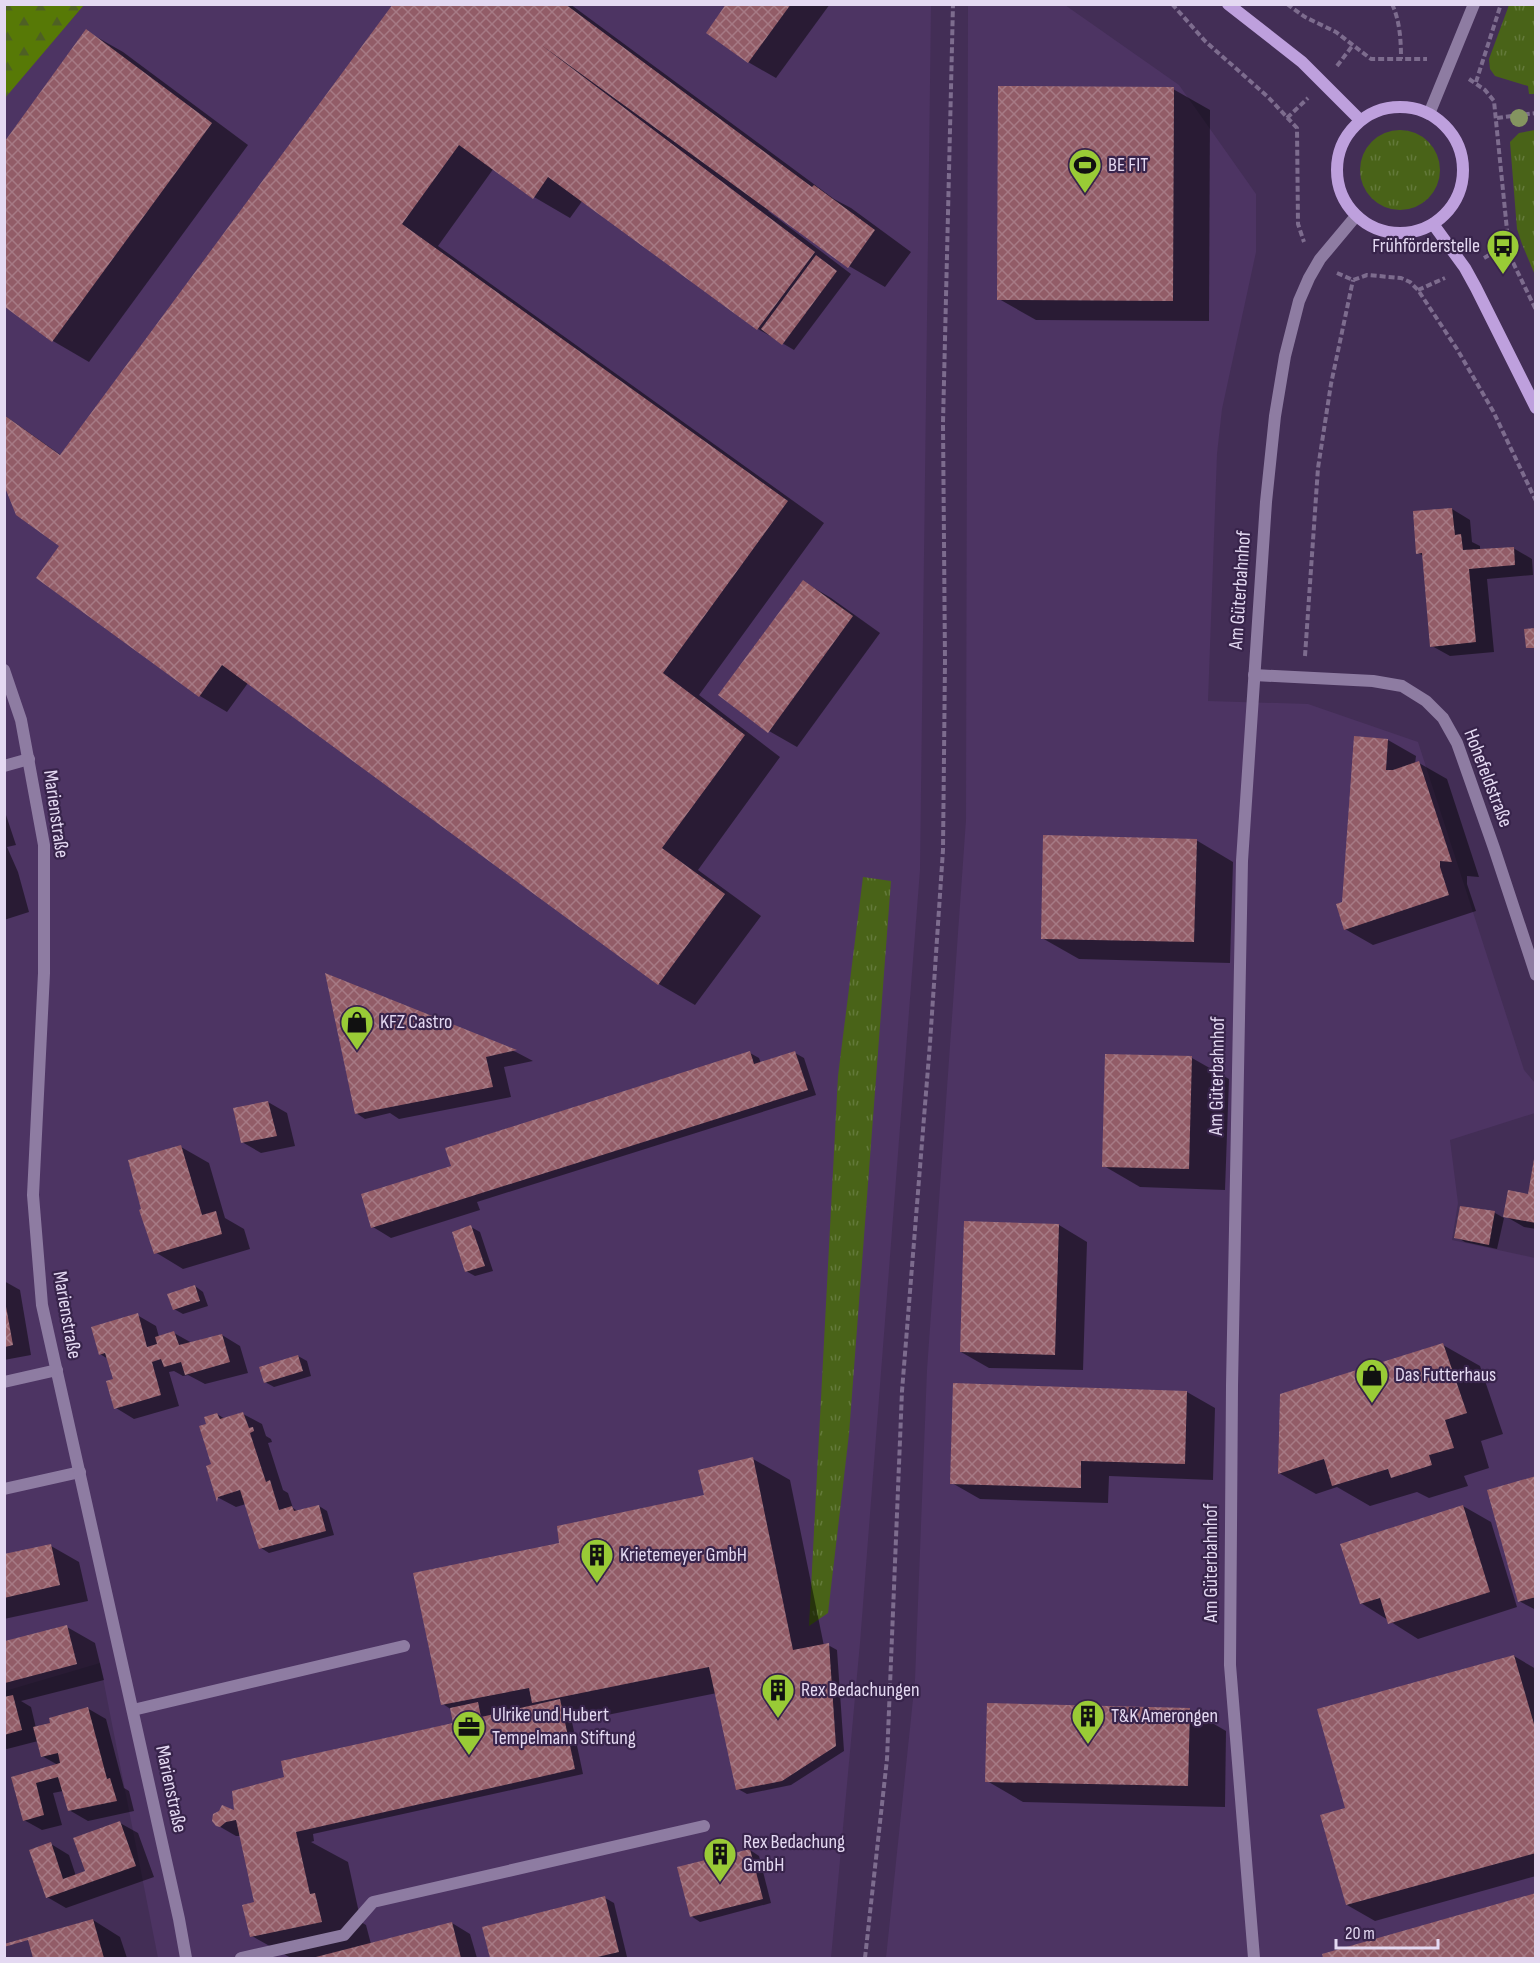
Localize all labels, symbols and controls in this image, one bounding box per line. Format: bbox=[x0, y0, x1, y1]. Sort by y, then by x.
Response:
sports icon: BE FIT bbox=[1067, 147, 1103, 194]
place label: BE FIT bbox=[1108, 153, 1148, 177]
bus stop icon: Frühförderstelle bbox=[1485, 228, 1521, 275]
place label: Frühförderstelle bbox=[1372, 234, 1480, 258]
street label: Am Güterbahnhof bbox=[1224, 530, 1256, 651]
street label: Hohefeldstraße bbox=[1458, 725, 1518, 831]
street label: Marienstraße bbox=[38, 769, 74, 859]
shop icon: KFZ Castro bbox=[339, 1004, 375, 1051]
place label: KFZ Castro bbox=[380, 1010, 452, 1034]
street label: Am Güterbahnhof bbox=[1204, 1016, 1230, 1137]
street label: Marienstraße bbox=[47, 1269, 87, 1361]
shop icon: Das Futterhaus bbox=[1354, 1357, 1390, 1404]
place label: Das Futterhaus bbox=[1395, 1363, 1496, 1387]
street label: Am Güterbahnhof bbox=[1199, 1503, 1223, 1623]
building icon: Krietemeyer GmbH bbox=[579, 1537, 615, 1584]
place label: Krietemeyer GmbH bbox=[620, 1543, 747, 1567]
building icon: Rex Bedachungen bbox=[760, 1672, 796, 1719]
place label: Rex Bedachungen bbox=[801, 1678, 920, 1702]
building icon: T&K Amerongen bbox=[1070, 1698, 1106, 1745]
place label: Ulrike und Hubert Tempelmann Stiftung bbox=[492, 1703, 636, 1750]
place label: T&K Amerongen bbox=[1111, 1704, 1218, 1728]
office icon: Ulrike und Hubert Tempelmann Stiftung bbox=[451, 1709, 487, 1756]
street label: Marienstraße bbox=[150, 1743, 192, 1835]
place label: Rex Bedachung GmbH bbox=[743, 1830, 845, 1877]
building icon: Rex Bedachung GmbH bbox=[702, 1836, 738, 1883]
scale bar bbox=[1336, 1912, 1438, 1950]
text: 20 m bbox=[1345, 1923, 1375, 1944]

